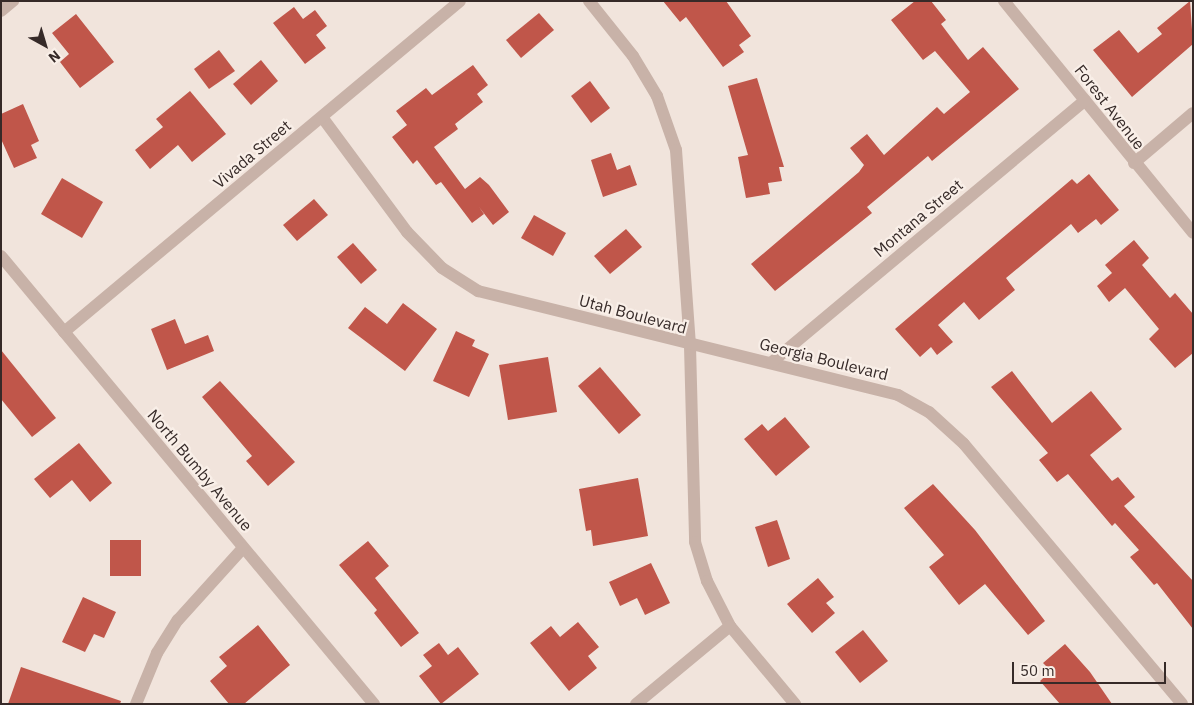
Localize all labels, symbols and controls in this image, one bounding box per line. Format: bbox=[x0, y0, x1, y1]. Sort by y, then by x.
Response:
north arrow bbox=[20, 20, 70, 70]
text: N bbox=[45, 46, 64, 67]
street label: Forest Avenue bbox=[1071, 61, 1149, 153]
street label: Vivada Street bbox=[209, 116, 295, 192]
street label: Montana Street bbox=[870, 175, 966, 261]
street label: Utah Boulevard bbox=[577, 290, 689, 338]
street label: Georgia Boulevard bbox=[758, 334, 890, 384]
street label: North Bumby Avenue bbox=[144, 405, 256, 535]
scale bar bbox=[1014, 652, 1168, 684]
text: 50 m bbox=[1020, 661, 1055, 680]

